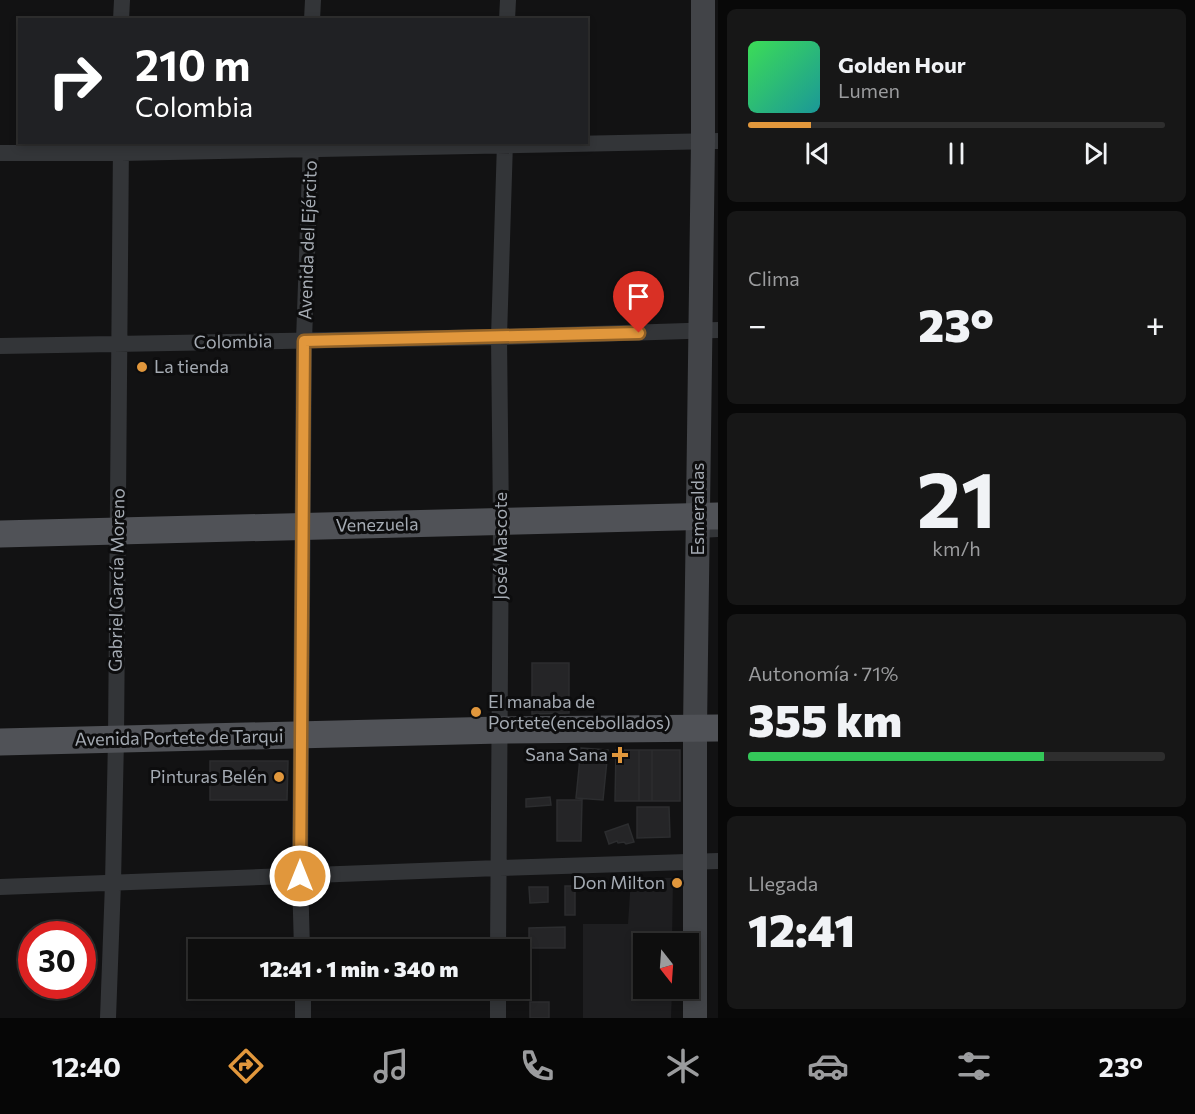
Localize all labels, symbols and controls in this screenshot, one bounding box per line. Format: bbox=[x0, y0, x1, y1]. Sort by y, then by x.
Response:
text: 210 m bbox=[135, 38, 250, 90]
icon: right bbox=[36, 42, 114, 120]
text: Golden Hour bbox=[838, 51, 966, 78]
text: Lumen bbox=[838, 78, 900, 102]
text: Colombia bbox=[135, 90, 253, 123]
icon: previous bbox=[801, 137, 834, 170]
icon: pause bbox=[940, 137, 973, 170]
icon: next bbox=[1079, 137, 1112, 170]
street label: Avenida del Ejército bbox=[293, 160, 321, 320]
text: Clima bbox=[748, 266, 800, 290]
pin bbox=[613, 271, 664, 333]
icon: arrive bbox=[622, 280, 655, 313]
text: 23° bbox=[918, 296, 994, 351]
text: − bbox=[748, 303, 767, 344]
text: + bbox=[1146, 303, 1165, 344]
street label: Colombia bbox=[193, 329, 273, 353]
place label: La tienda bbox=[154, 355, 229, 377]
marker: La tienda bbox=[135, 360, 149, 374]
text: 21 bbox=[917, 449, 996, 544]
street label: Esmeraldas bbox=[686, 462, 708, 556]
street label: Gabriel García Moreno bbox=[103, 488, 129, 672]
street label: José Mascote bbox=[489, 492, 511, 600]
street label: Venezuela bbox=[335, 512, 419, 536]
text: km/h bbox=[932, 536, 981, 560]
text: Autonomía · 71% bbox=[748, 661, 898, 685]
place label: El manaba de Portete(encebollados) bbox=[488, 690, 671, 733]
text: 355 km bbox=[748, 691, 902, 746]
marker: El manaba de Portete(encebollados) bbox=[469, 705, 483, 719]
street label: Avenida Portete de Tarqui bbox=[74, 724, 284, 750]
place label: Sana Sana bbox=[525, 743, 608, 765]
marker: Sana Sana bbox=[613, 748, 627, 762]
place label: Pinturas Belén bbox=[150, 765, 267, 787]
marker: Pinturas Belén bbox=[272, 770, 286, 784]
position arrow bbox=[268, 844, 332, 908]
place label: Don Milton bbox=[572, 871, 665, 893]
text: Llegada bbox=[748, 871, 818, 895]
marker: Don Milton bbox=[670, 876, 684, 890]
text: 12:41 bbox=[748, 901, 855, 956]
speed limit sign: 30 bbox=[18, 921, 96, 999]
north arrow bbox=[633, 933, 699, 999]
map controls bbox=[633, 933, 699, 999]
text: 12:41 · 1 min · 340 m bbox=[259, 955, 459, 982]
icon: directions bbox=[225, 1045, 267, 1087]
icon: music bbox=[370, 1045, 412, 1087]
icon: phone bbox=[516, 1045, 558, 1087]
icon: climate bbox=[662, 1045, 704, 1087]
icon: car bbox=[807, 1045, 849, 1087]
icon: filters bbox=[953, 1045, 995, 1087]
text: 12:40 bbox=[52, 1050, 121, 1083]
text: 23° bbox=[1099, 1050, 1143, 1083]

